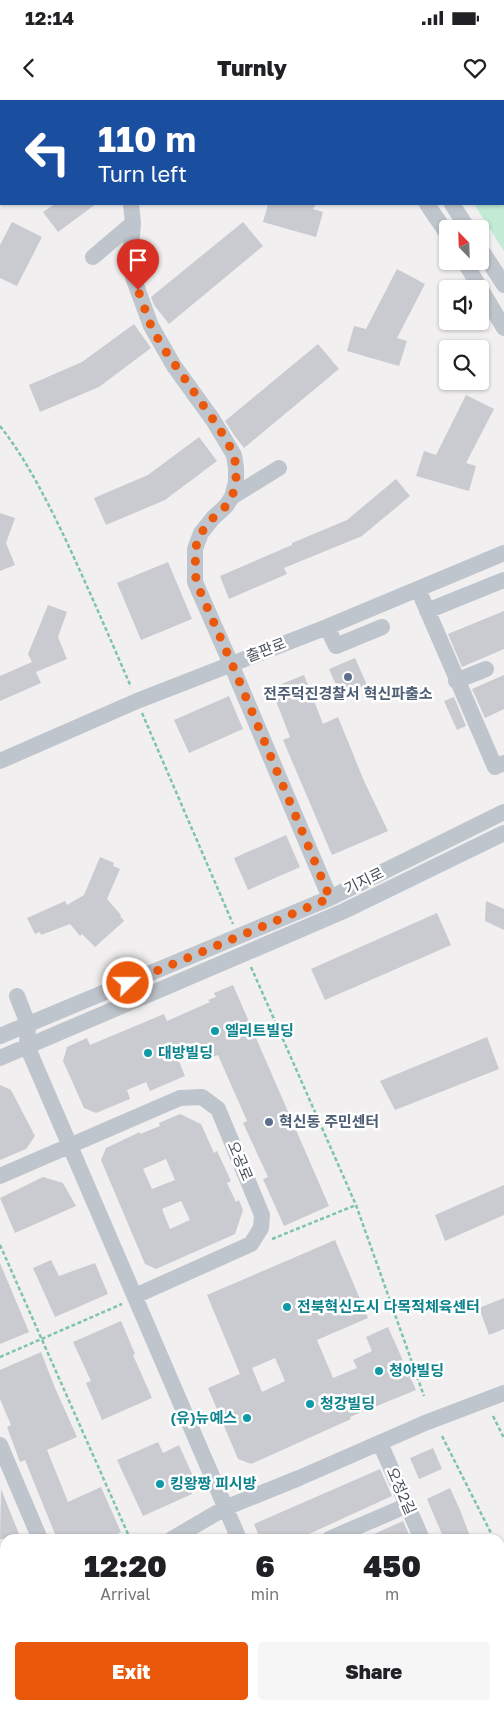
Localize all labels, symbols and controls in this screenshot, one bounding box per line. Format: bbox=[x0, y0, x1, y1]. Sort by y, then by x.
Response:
text: 12:14 bbox=[25, 6, 74, 29]
icon: back bbox=[15, 54, 43, 82]
text: Turnly bbox=[217, 54, 287, 81]
icon: heart bbox=[461, 54, 489, 82]
text: 110 m bbox=[98, 118, 196, 160]
icon: left bbox=[15, 120, 80, 185]
text: Turn left bbox=[98, 160, 187, 187]
north arrow bbox=[439, 220, 489, 270]
map controls bbox=[439, 220, 489, 390]
pin bbox=[117, 239, 159, 290]
icon: arrive bbox=[124, 246, 152, 274]
button: sound bbox=[439, 280, 489, 330]
button: search bbox=[439, 340, 489, 390]
street label: 출판로 bbox=[243, 633, 288, 665]
marker: 전주덕진경찰서 혁신파출소 bbox=[342, 671, 354, 683]
place label: 전주덕진경찰서 혁신파출소 bbox=[263, 684, 433, 702]
street label: 기지로 bbox=[341, 863, 386, 897]
position arrow bbox=[101, 956, 153, 1008]
place label: 엘리트빌딩 bbox=[225, 1021, 294, 1039]
marker: 엘리트빌딩 bbox=[209, 1025, 221, 1037]
place label: 대방빌딩 bbox=[158, 1043, 213, 1061]
marker: 대방빌딩 bbox=[142, 1047, 154, 1059]
place label: 혁신동 주민센터 bbox=[279, 1112, 379, 1130]
marker: 혁신동 주민센터 bbox=[263, 1116, 275, 1128]
street label: 오공로 bbox=[225, 1138, 257, 1183]
place label: 전북혁신도시 다목적체육센터 bbox=[297, 1297, 480, 1315]
marker: 전북혁신도시 다목적체육센터 bbox=[281, 1301, 293, 1313]
place label: 청야빌딩 bbox=[389, 1361, 444, 1379]
marker: 청야빌딩 bbox=[373, 1365, 385, 1377]
place label: 청강빌딩 bbox=[320, 1394, 375, 1412]
marker: 청강빌딩 bbox=[304, 1398, 316, 1410]
place label: (유)뉴예스 bbox=[170, 1408, 237, 1426]
marker: (유)뉴예스 bbox=[241, 1412, 253, 1424]
street label: 오정2길 bbox=[384, 1464, 420, 1517]
place label: 킹왕짱 피시방 bbox=[170, 1474, 257, 1492]
marker: 킹왕짱 피시방 bbox=[154, 1478, 166, 1490]
text: 12:20 bbox=[84, 1548, 167, 1584]
text: 6 bbox=[255, 1548, 275, 1584]
text: 450 bbox=[363, 1548, 421, 1584]
text: Arrival bbox=[100, 1584, 150, 1604]
text: min bbox=[251, 1584, 279, 1604]
text: m bbox=[385, 1584, 399, 1604]
button: Exit bbox=[15, 1642, 248, 1700]
button: Share bbox=[258, 1642, 490, 1700]

